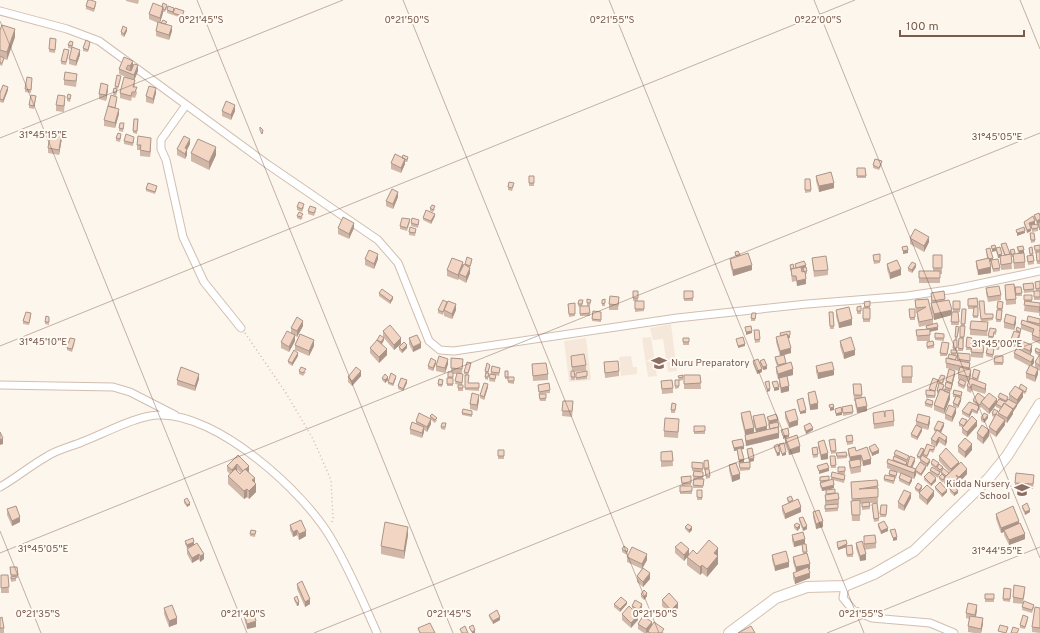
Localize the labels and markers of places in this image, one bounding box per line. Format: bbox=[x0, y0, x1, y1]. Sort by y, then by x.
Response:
school or university icon: Nuru Preparatory bbox=[650, 354, 668, 372]
place label: Nuru Preparatory bbox=[671, 357, 749, 370]
place label: Kidda Nursery School bbox=[946, 478, 1010, 503]
school or university icon: Kidda Nursery School bbox=[1013, 481, 1031, 499]

